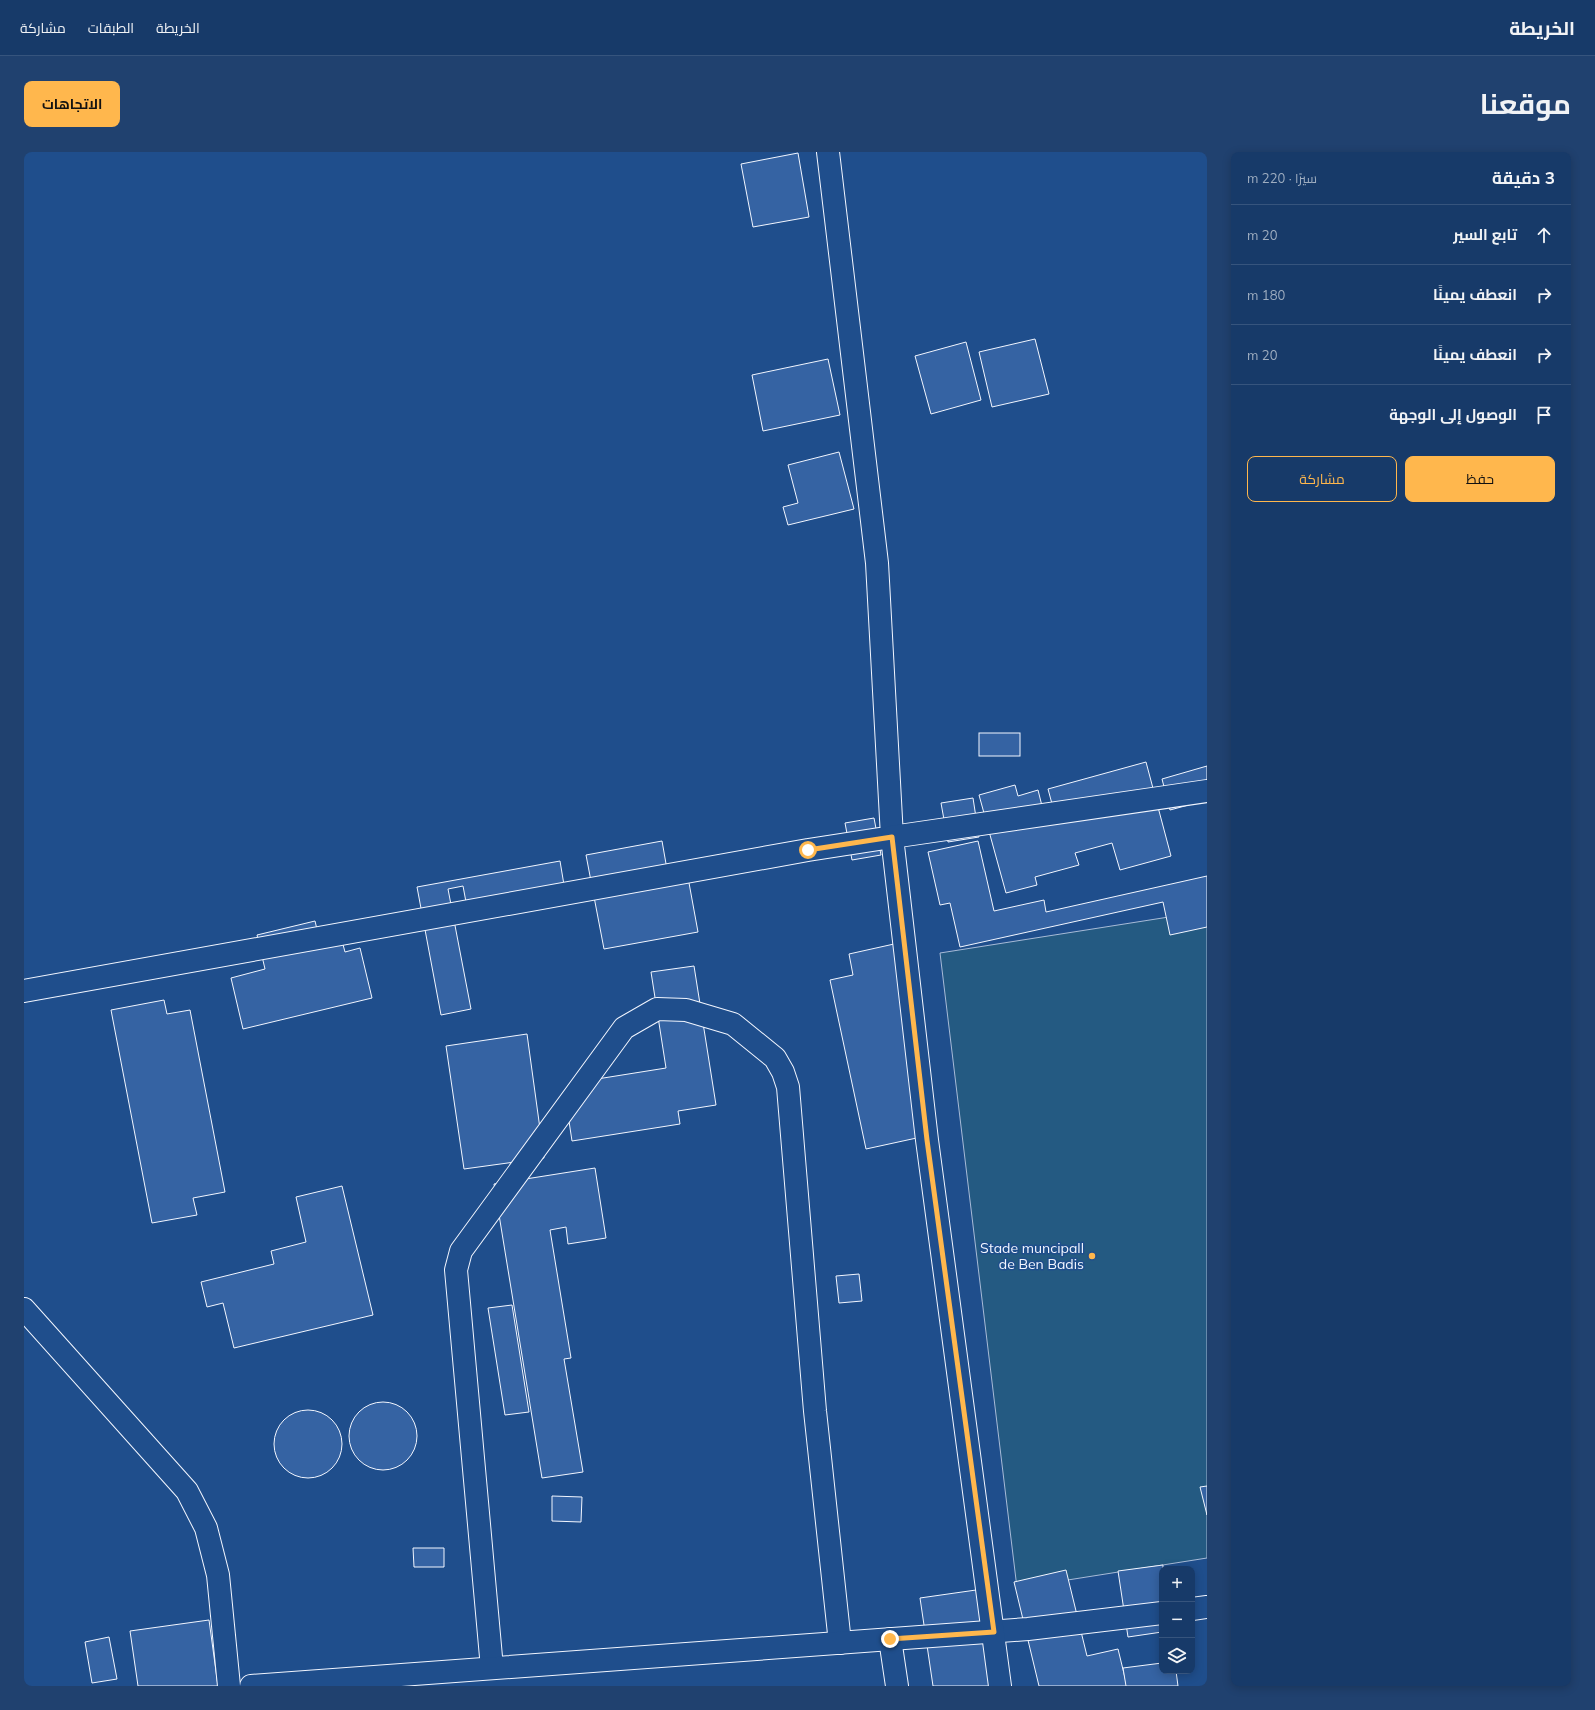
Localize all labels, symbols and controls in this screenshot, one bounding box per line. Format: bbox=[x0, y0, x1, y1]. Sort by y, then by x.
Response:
text: الخريطة bbox=[1509, 16, 1575, 40]
text: مشاركة bbox=[20, 19, 66, 37]
text: الطبقات bbox=[88, 19, 134, 37]
text: الخريطة bbox=[156, 19, 200, 37]
button: الاتجاهات bbox=[24, 81, 120, 127]
text: موقعنا bbox=[1480, 86, 1571, 121]
text: 3 دقيقة bbox=[1492, 167, 1555, 188]
text: سيرًا · 220 m bbox=[1247, 170, 1317, 186]
icon: ahead bbox=[1533, 224, 1555, 246]
text: تابع السير bbox=[1453, 225, 1517, 244]
text: 20 m bbox=[1247, 227, 1277, 243]
icon: right bbox=[1533, 284, 1555, 306]
text: انعطف يمينًا bbox=[1433, 285, 1517, 304]
text: 180 m bbox=[1247, 287, 1285, 303]
icon: right bbox=[1533, 344, 1555, 366]
text: انعطف يمينًا bbox=[1433, 345, 1517, 364]
text: 20 m bbox=[1247, 347, 1277, 363]
icon: arrive bbox=[1533, 404, 1555, 426]
text: الوصول إلى الوجهة bbox=[1389, 405, 1517, 424]
button: مشاركة bbox=[1247, 456, 1397, 502]
button: حفظ bbox=[1405, 456, 1555, 502]
route start bbox=[799, 841, 817, 859]
place label: Stade muncipall de Ben Badis bbox=[980, 1239, 1084, 1273]
marker: Stade muncipall de Ben Badis bbox=[1087, 1251, 1097, 1261]
map controls bbox=[1159, 1566, 1195, 1674]
button: + bbox=[1159, 1566, 1195, 1602]
button: − bbox=[1159, 1602, 1195, 1638]
route end bbox=[881, 1630, 899, 1648]
button: layers bbox=[1159, 1638, 1195, 1674]

